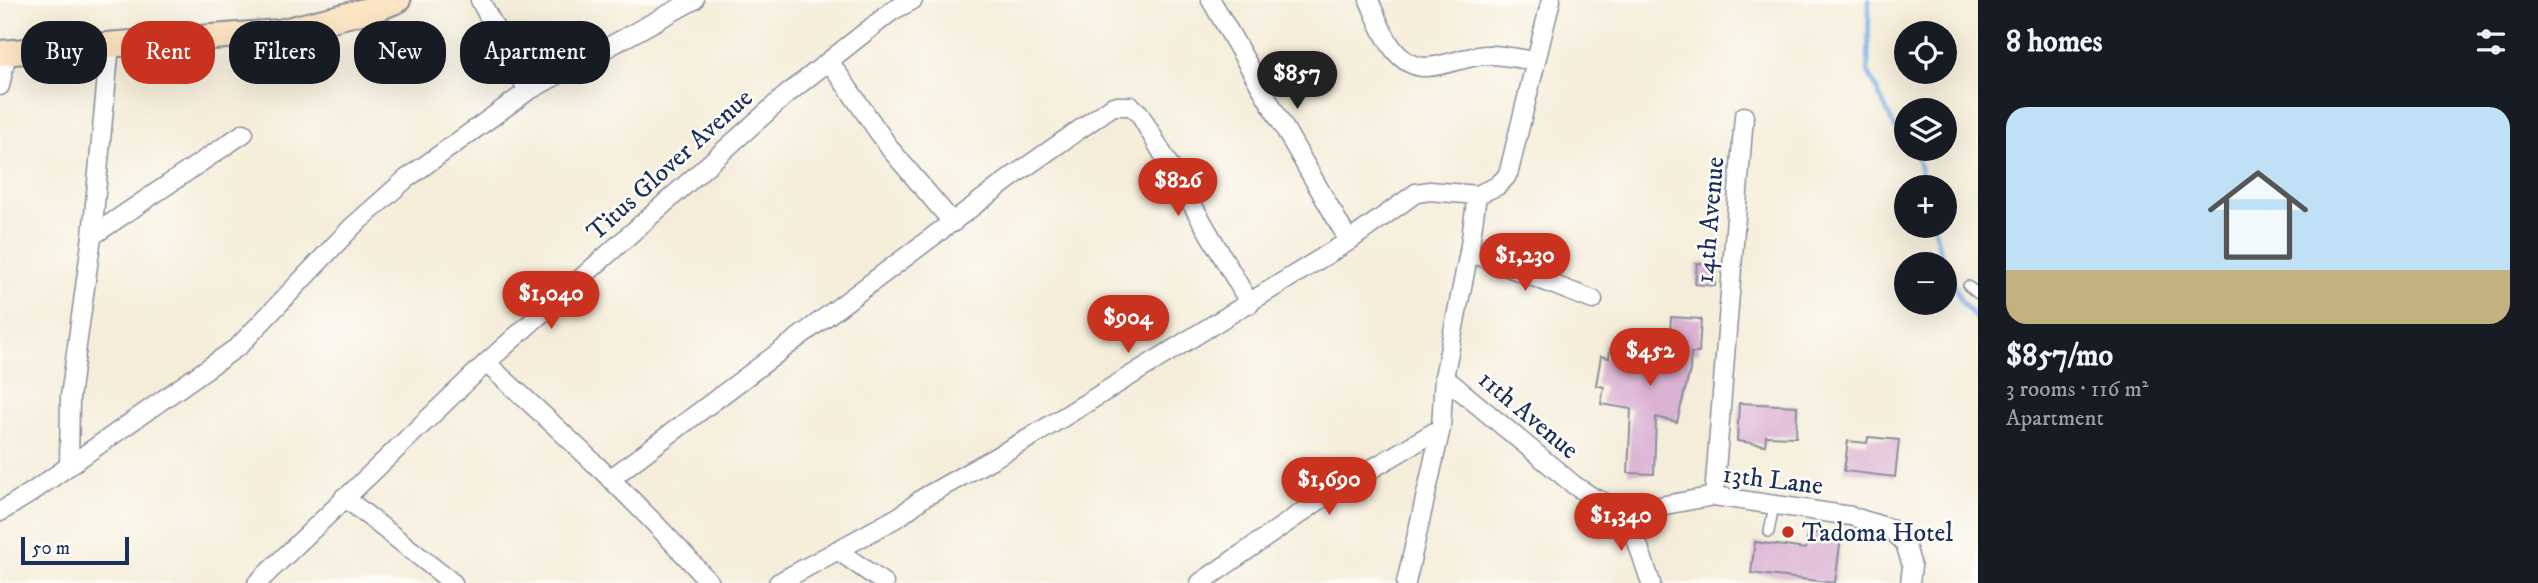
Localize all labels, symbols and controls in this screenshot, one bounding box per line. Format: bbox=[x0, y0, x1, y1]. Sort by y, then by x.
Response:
chip: Buy bbox=[21, 21, 107, 84]
chip: Rent bbox=[121, 21, 215, 84]
chip: Filters bbox=[229, 21, 340, 84]
chip: New bbox=[354, 21, 446, 84]
chip: Apartment bbox=[460, 21, 610, 84]
map controls bbox=[1894, 21, 1957, 315]
button: locate bbox=[1894, 21, 1957, 84]
icon: filters bbox=[2472, 23, 2510, 61]
text: 8 homes bbox=[2006, 24, 2103, 61]
pin: $857 bbox=[1256, 52, 1338, 111]
text: $857 bbox=[1273, 59, 1321, 88]
street label: Titus Glover Avenue bbox=[580, 82, 760, 248]
button: layers bbox=[1894, 98, 1957, 161]
icon: home bbox=[2195, 152, 2321, 278]
street label: 14th Avenue bbox=[1689, 155, 1732, 285]
pin: $826 bbox=[1137, 158, 1219, 218]
text: $826 bbox=[1154, 166, 1202, 195]
button: + bbox=[1894, 175, 1957, 238]
pin: $1,230 bbox=[1468, 233, 1582, 293]
text: $1,230 bbox=[1495, 241, 1555, 270]
button: − bbox=[1894, 252, 1957, 315]
pin: $1,040 bbox=[494, 272, 608, 331]
text: $1,040 bbox=[518, 279, 584, 308]
pin: $904 bbox=[1087, 296, 1169, 355]
text: $904 bbox=[1103, 303, 1153, 332]
pin: $452 bbox=[1609, 328, 1691, 388]
text: $452 bbox=[1626, 336, 1674, 365]
text: $857/mo bbox=[2006, 338, 2113, 375]
street label: 11th Avenue bbox=[1471, 363, 1585, 467]
text: 3 rooms · 116 m² bbox=[2006, 375, 2149, 404]
text: Apartment bbox=[2006, 404, 2104, 433]
pin: $1,690 bbox=[1272, 458, 1386, 517]
street label: 13th Lane bbox=[1721, 458, 1825, 503]
text: $1,690 bbox=[1297, 465, 1361, 494]
pin: $1,340 bbox=[1564, 494, 1678, 553]
text: $1,340 bbox=[1590, 501, 1652, 530]
place label: Tadoma Hotel bbox=[1802, 517, 1953, 550]
marker: Tadoma Hotel bbox=[1780, 524, 1796, 540]
scale bar bbox=[21, 534, 130, 566]
text: 50 m bbox=[32, 537, 70, 560]

